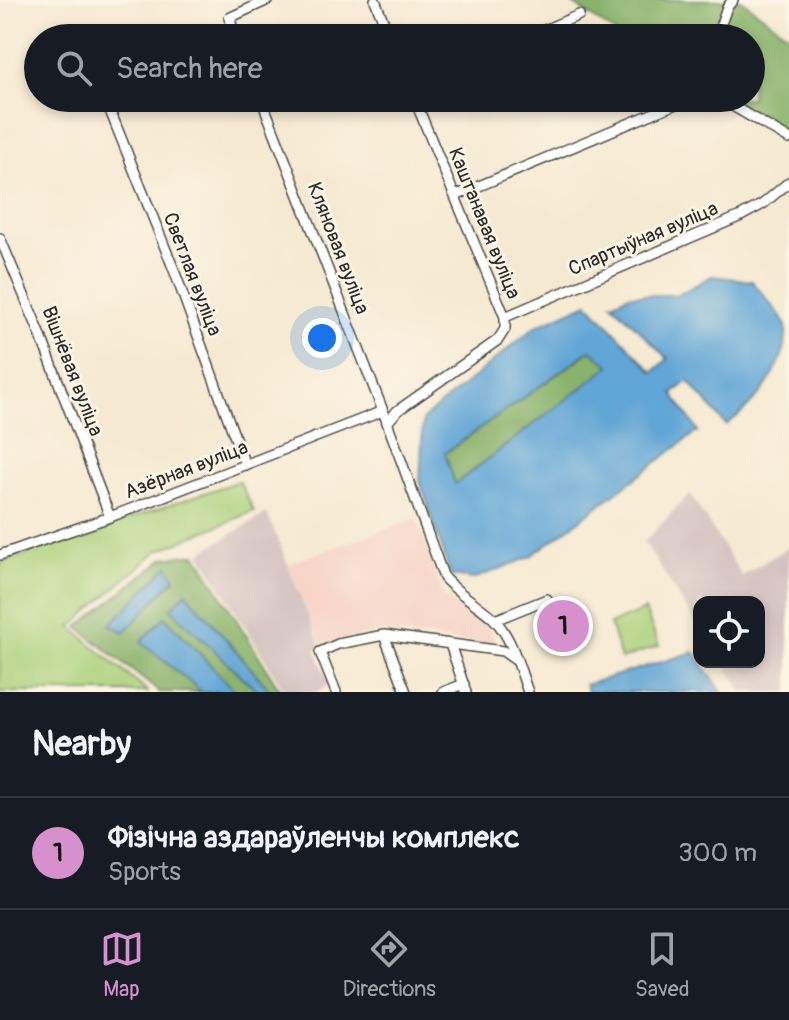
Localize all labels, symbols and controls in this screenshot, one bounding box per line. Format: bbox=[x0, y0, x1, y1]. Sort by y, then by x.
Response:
search box bbox=[24, 24, 765, 112]
icon: search bbox=[52, 46, 96, 90]
text: Search here bbox=[116, 50, 263, 87]
street label: Каштанавая вуліца bbox=[443, 144, 526, 302]
street label: Кляновая вуліца bbox=[302, 179, 375, 318]
street label: Спартыўная вуліца bbox=[565, 196, 722, 281]
street label: Светлая вуліца bbox=[158, 209, 227, 339]
street label: Вішнёвая вуліца bbox=[36, 303, 109, 440]
your location bbox=[302, 318, 342, 358]
street label: Азёрная вуліца bbox=[121, 434, 251, 504]
pin: 1 bbox=[537, 596, 589, 656]
map controls bbox=[693, 596, 765, 668]
button: locate bbox=[693, 596, 765, 668]
text: Nearby bbox=[32, 723, 131, 766]
text: Фізічна аздараўленчы комплекс bbox=[108, 819, 520, 856]
text: 1 bbox=[53, 837, 63, 869]
text: 300 m bbox=[678, 837, 757, 869]
text: Sports bbox=[108, 856, 181, 888]
tab: Map bbox=[100, 927, 144, 1003]
tab: Directions bbox=[343, 927, 436, 1003]
tab: Saved bbox=[635, 927, 689, 1003]

